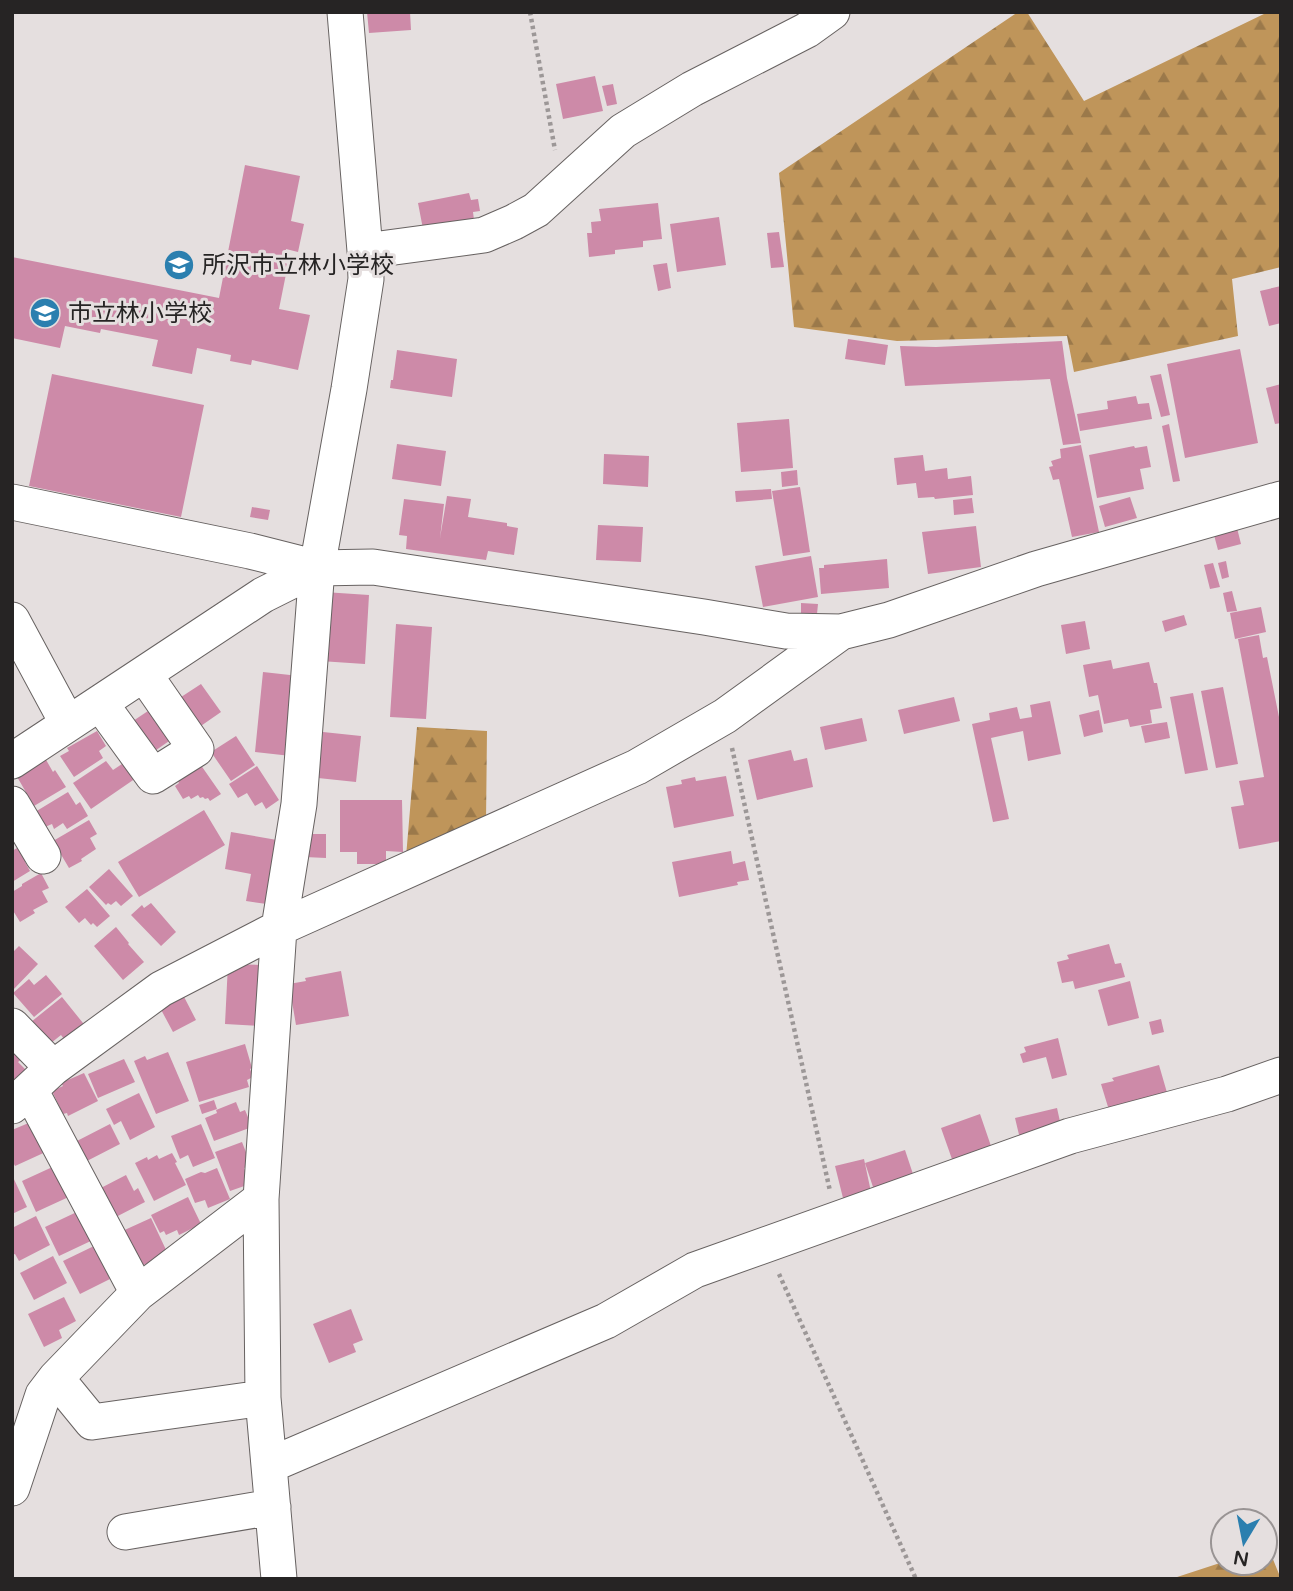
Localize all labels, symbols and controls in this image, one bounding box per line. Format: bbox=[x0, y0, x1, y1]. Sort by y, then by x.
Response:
school or university icon: 所沢市立林小学校 bbox=[162, 248, 196, 282]
place label: 所沢市立林小学校 bbox=[202, 251, 394, 280]
school or university icon: 市立林小学校 bbox=[28, 296, 62, 330]
place label: 市立林小学校 bbox=[68, 299, 212, 328]
north arrow bbox=[1209, 1507, 1279, 1577]
text: N bbox=[1232, 1546, 1251, 1570]

